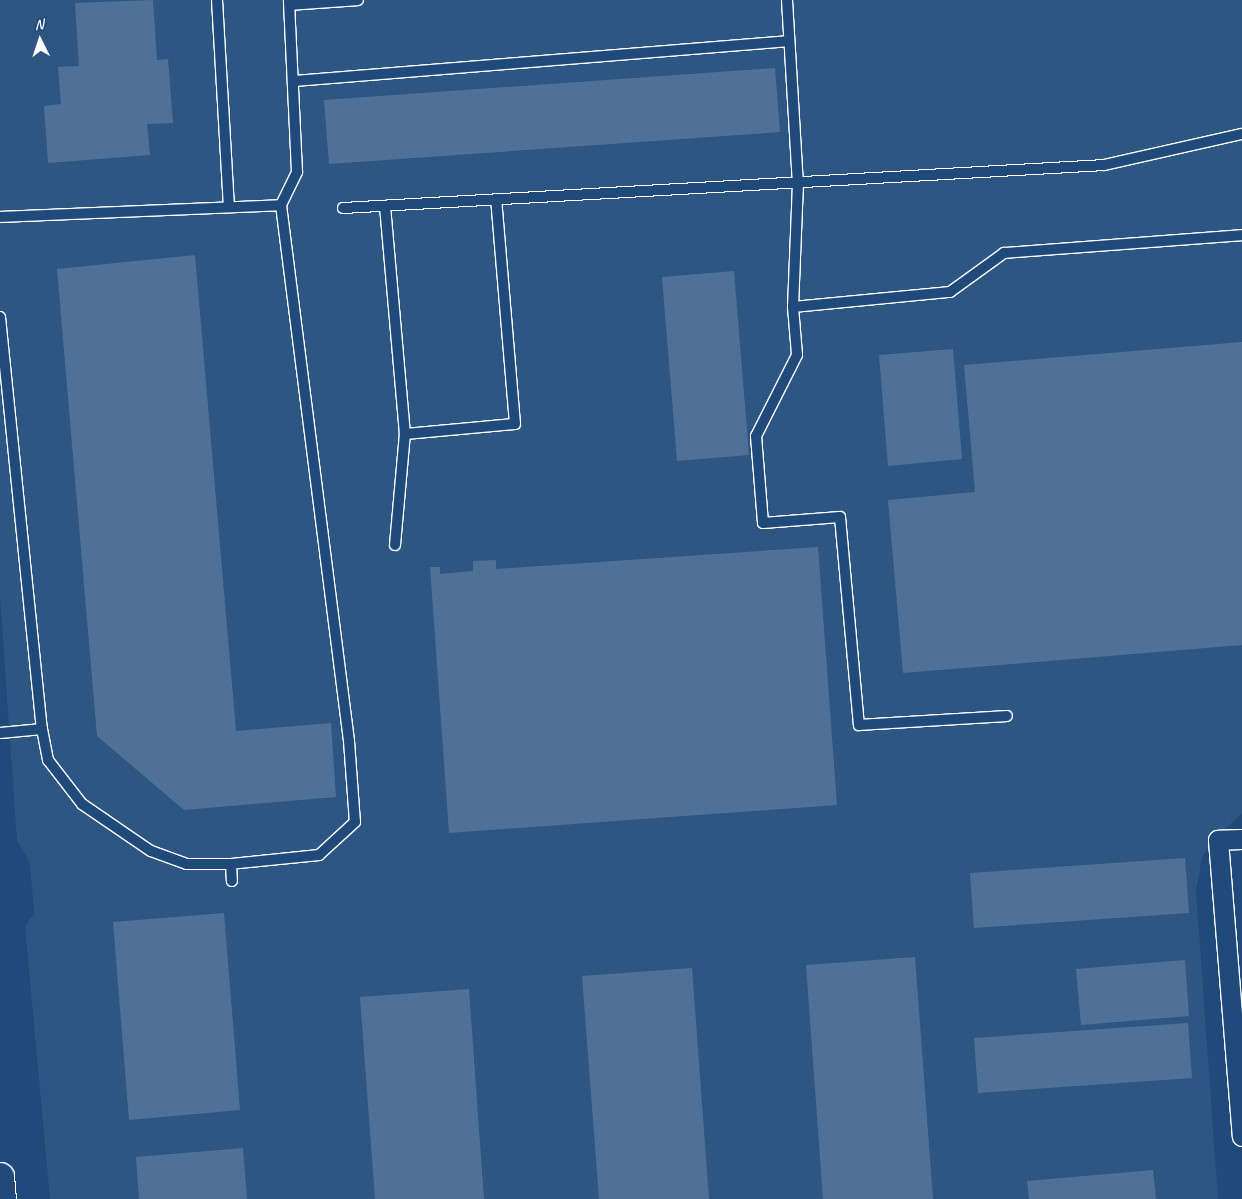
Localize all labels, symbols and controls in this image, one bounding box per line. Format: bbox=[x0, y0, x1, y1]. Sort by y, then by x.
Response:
north arrow bbox=[15, 15, 65, 65]
text: N bbox=[34, 16, 44, 33]

